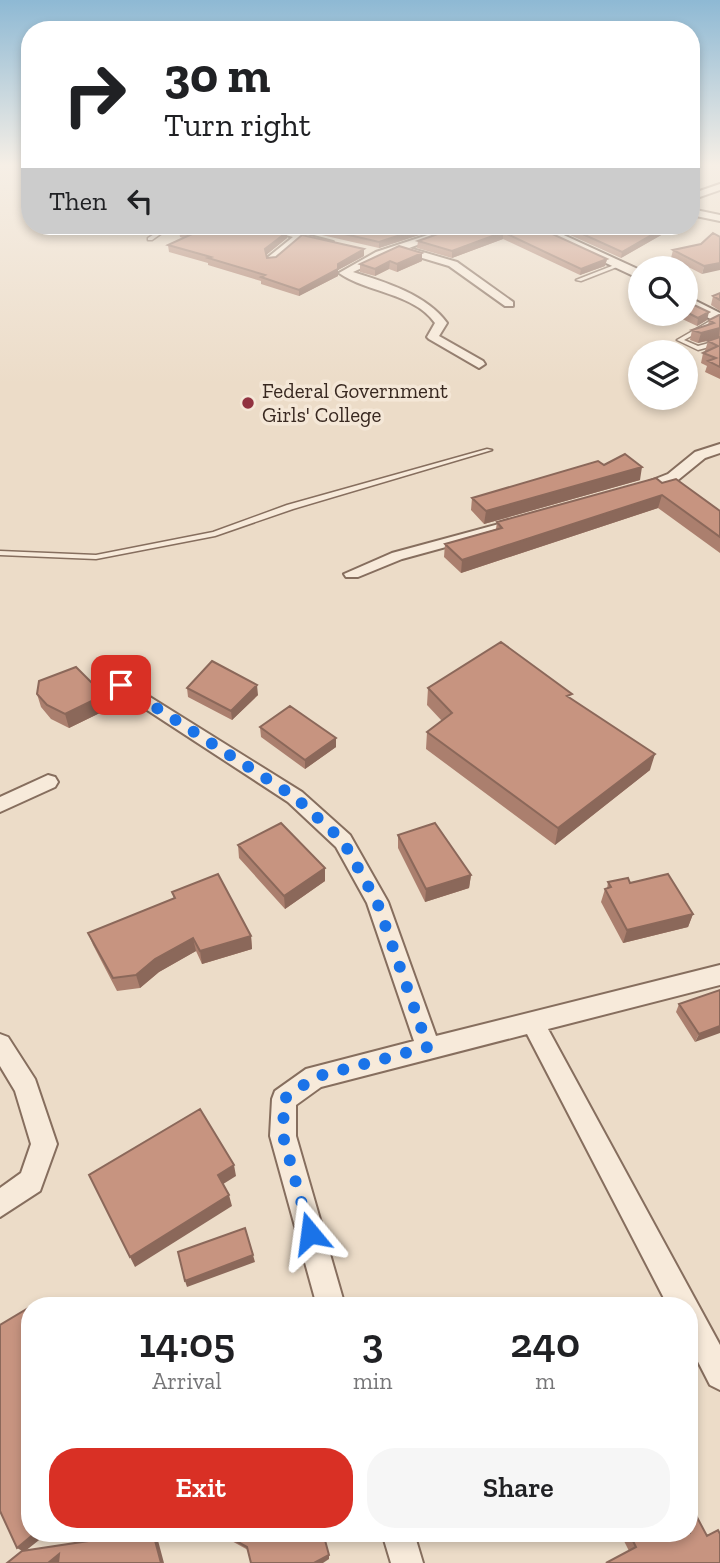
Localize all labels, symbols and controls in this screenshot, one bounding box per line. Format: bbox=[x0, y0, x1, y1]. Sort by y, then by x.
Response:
text: 30 m bbox=[164, 46, 270, 105]
icon: right bbox=[49, 49, 140, 140]
text: Turn right bbox=[164, 106, 311, 144]
icon: left bbox=[121, 182, 159, 220]
text: Then bbox=[49, 185, 107, 217]
map controls bbox=[628, 256, 698, 410]
button: search bbox=[628, 256, 698, 326]
button: layers bbox=[628, 340, 698, 410]
place label: Federal Government Girls' College bbox=[262, 378, 448, 427]
marker: Federal Government Girls' College bbox=[240, 395, 256, 411]
pin bbox=[91, 655, 151, 715]
icon: arrive bbox=[102, 666, 140, 704]
position arrow bbox=[273, 1196, 347, 1270]
text: 14:05 bbox=[139, 1317, 235, 1368]
text: 3 bbox=[362, 1317, 383, 1368]
text: 240 bbox=[510, 1317, 580, 1368]
text: Arrival bbox=[152, 1367, 222, 1395]
text: min bbox=[353, 1367, 392, 1395]
text: m bbox=[535, 1367, 555, 1395]
button: Exit bbox=[49, 1448, 353, 1528]
button: Share bbox=[367, 1448, 670, 1528]

